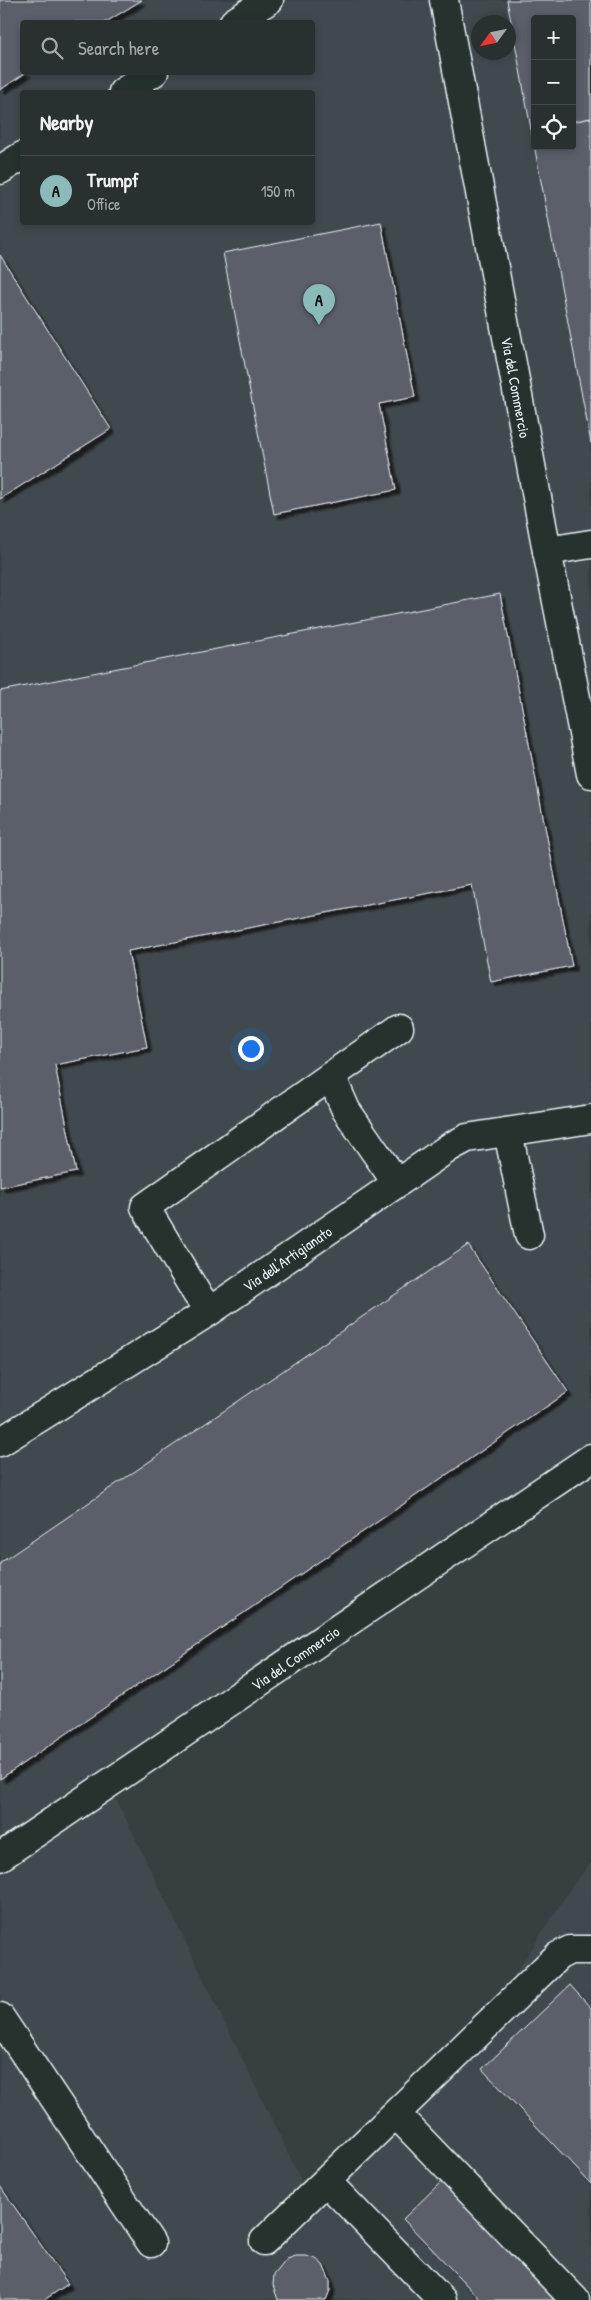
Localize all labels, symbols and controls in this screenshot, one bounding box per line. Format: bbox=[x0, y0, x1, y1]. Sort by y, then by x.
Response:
north arrow bbox=[471, 15, 516, 60]
map controls bbox=[531, 15, 576, 150]
button: + bbox=[531, 15, 576, 60]
search box bbox=[20, 20, 315, 75]
icon: search bbox=[38, 34, 66, 62]
text: Search here bbox=[78, 35, 159, 61]
button: − bbox=[531, 60, 576, 105]
button: locate bbox=[531, 105, 576, 150]
text: Nearby bbox=[40, 108, 93, 137]
text: Trumpf bbox=[87, 167, 139, 193]
text: A bbox=[52, 180, 60, 202]
text: 150 m bbox=[261, 180, 295, 202]
text: Office bbox=[87, 193, 120, 215]
pin: A bbox=[303, 284, 335, 325]
street label: Via del Commercio bbox=[497, 335, 536, 439]
your location bbox=[238, 1036, 264, 1062]
street label: Via dell'Artigianato bbox=[239, 1220, 336, 1296]
street label: Via del Commercio bbox=[247, 1621, 343, 1695]

